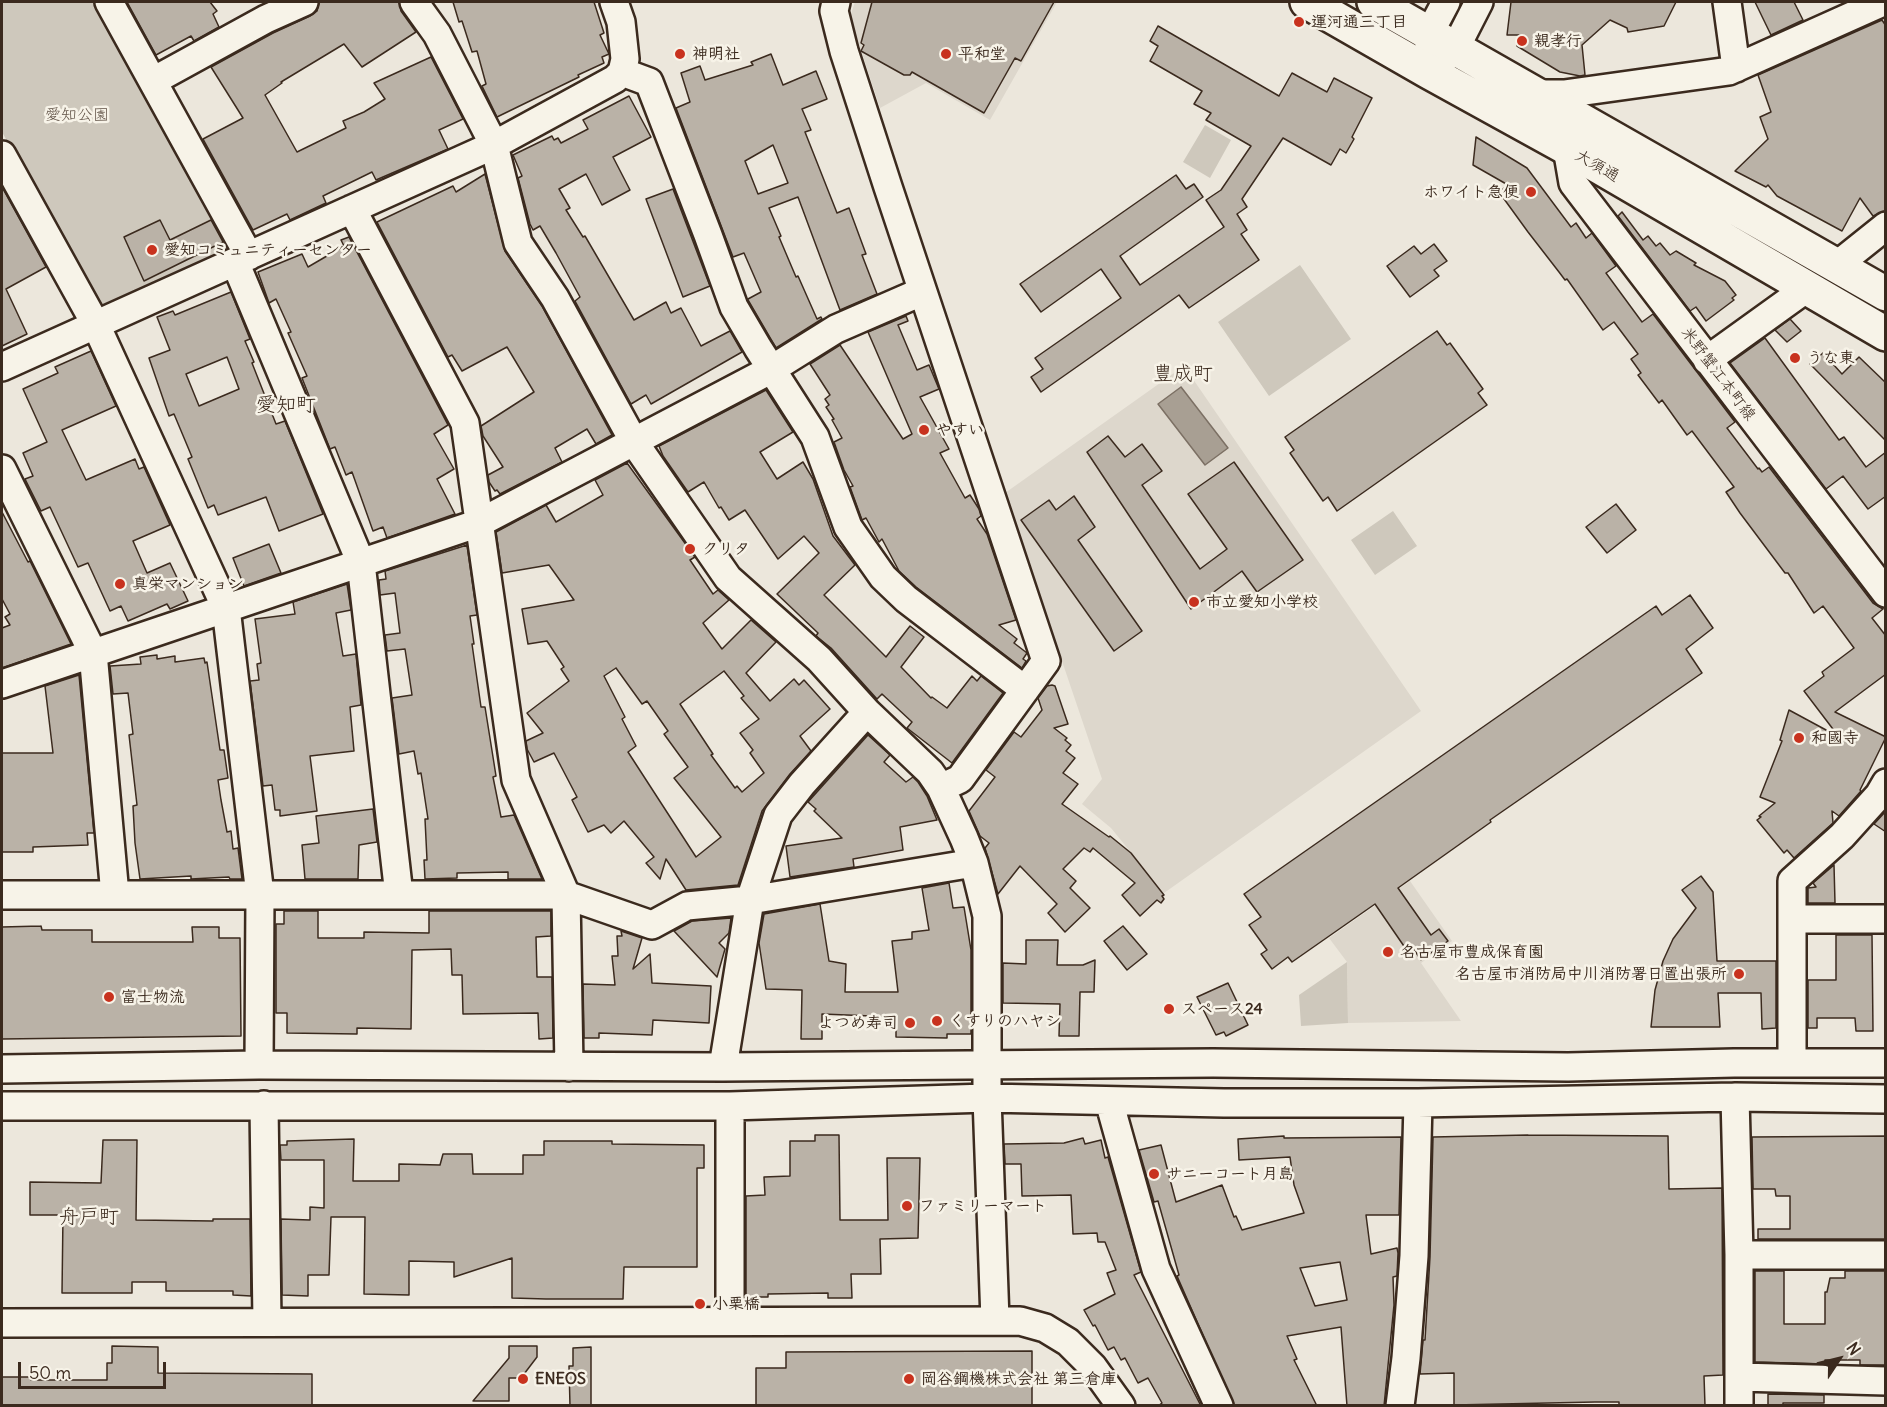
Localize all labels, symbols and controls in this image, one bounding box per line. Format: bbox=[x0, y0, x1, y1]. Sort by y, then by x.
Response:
place label: 運河通三丁目 bbox=[1311, 12, 1407, 32]
marker: 運河通三丁目 bbox=[1292, 15, 1306, 29]
place label: 親孝行 bbox=[1534, 31, 1582, 51]
marker: 親孝行 bbox=[1515, 34, 1529, 48]
place label: 神明社 bbox=[692, 44, 740, 64]
place label: 平和堂 bbox=[958, 44, 1006, 64]
marker: 神明社 bbox=[673, 47, 687, 61]
marker: 平和堂 bbox=[939, 47, 953, 61]
park label: 愛知公園 bbox=[45, 105, 109, 125]
street label: 大須通 bbox=[1571, 146, 1623, 186]
place label: ホワイト急便 bbox=[1423, 182, 1519, 202]
marker: ホワイト急便 bbox=[1524, 185, 1538, 199]
place label: 愛知コミュニティーセンター bbox=[164, 240, 372, 260]
marker: 愛知コミュニティーセンター bbox=[145, 243, 159, 257]
street label: 米野蟹江本町線 bbox=[1677, 323, 1759, 425]
place label: うな東 bbox=[1807, 348, 1855, 368]
marker: うな東 bbox=[1788, 351, 1802, 365]
district label: 豊成町 bbox=[1153, 362, 1213, 386]
district label: 愛知町 bbox=[256, 393, 316, 417]
place label: やすい bbox=[936, 420, 984, 440]
marker: やすい bbox=[917, 423, 931, 437]
place label: クリタ bbox=[702, 539, 750, 559]
marker: クリタ bbox=[683, 542, 697, 556]
place label: 真栄マンション bbox=[132, 574, 244, 594]
marker: 真栄マンション bbox=[113, 577, 127, 591]
place label: 市立愛知小学校 bbox=[1206, 592, 1318, 612]
marker: 市立愛知小学校 bbox=[1187, 595, 1201, 609]
place label: 和國寺 bbox=[1811, 728, 1859, 748]
marker: 和國寺 bbox=[1792, 731, 1806, 745]
place label: 名古屋市豊成保育園 bbox=[1400, 942, 1544, 962]
marker: 名古屋市豊成保育園 bbox=[1381, 945, 1395, 959]
place label: 名古屋市消防局中川消防署日置出張所 bbox=[1455, 964, 1727, 984]
marker: 名古屋市消防局中川消防署日置出張所 bbox=[1732, 967, 1746, 981]
place label: 富士物流 bbox=[121, 987, 185, 1007]
marker: 富士物流 bbox=[102, 990, 116, 1004]
place label: スペース24 bbox=[1181, 999, 1263, 1019]
marker: スペース24 bbox=[1162, 1002, 1176, 1016]
place label: くすりのハヤシ bbox=[949, 1011, 1061, 1031]
place label: よつめ寿司 bbox=[818, 1013, 898, 1033]
marker: くすりのハヤシ bbox=[930, 1014, 944, 1028]
marker: よつめ寿司 bbox=[903, 1016, 917, 1030]
place label: サニーコート月島 bbox=[1166, 1164, 1294, 1184]
marker: サニーコート月島 bbox=[1147, 1167, 1161, 1181]
place label: ファミリーマート bbox=[919, 1196, 1047, 1216]
marker: ファミリーマート bbox=[900, 1199, 914, 1213]
district label: 舟戸町 bbox=[59, 1205, 119, 1229]
place label: 小栗橋 bbox=[712, 1294, 760, 1314]
marker: 小栗橋 bbox=[693, 1297, 707, 1311]
north arrow bbox=[1809, 1329, 1869, 1389]
text: N bbox=[1842, 1338, 1865, 1359]
scale bar bbox=[21, 1350, 170, 1388]
text: 50 m bbox=[29, 1361, 71, 1384]
place label: ENEOS bbox=[535, 1369, 586, 1389]
place label: 岡谷鋼機株式会社 第三倉庫 bbox=[921, 1369, 1117, 1389]
marker: ENEOS bbox=[516, 1372, 530, 1386]
marker: 岡谷鋼機株式会社 第三倉庫 bbox=[902, 1372, 916, 1386]

